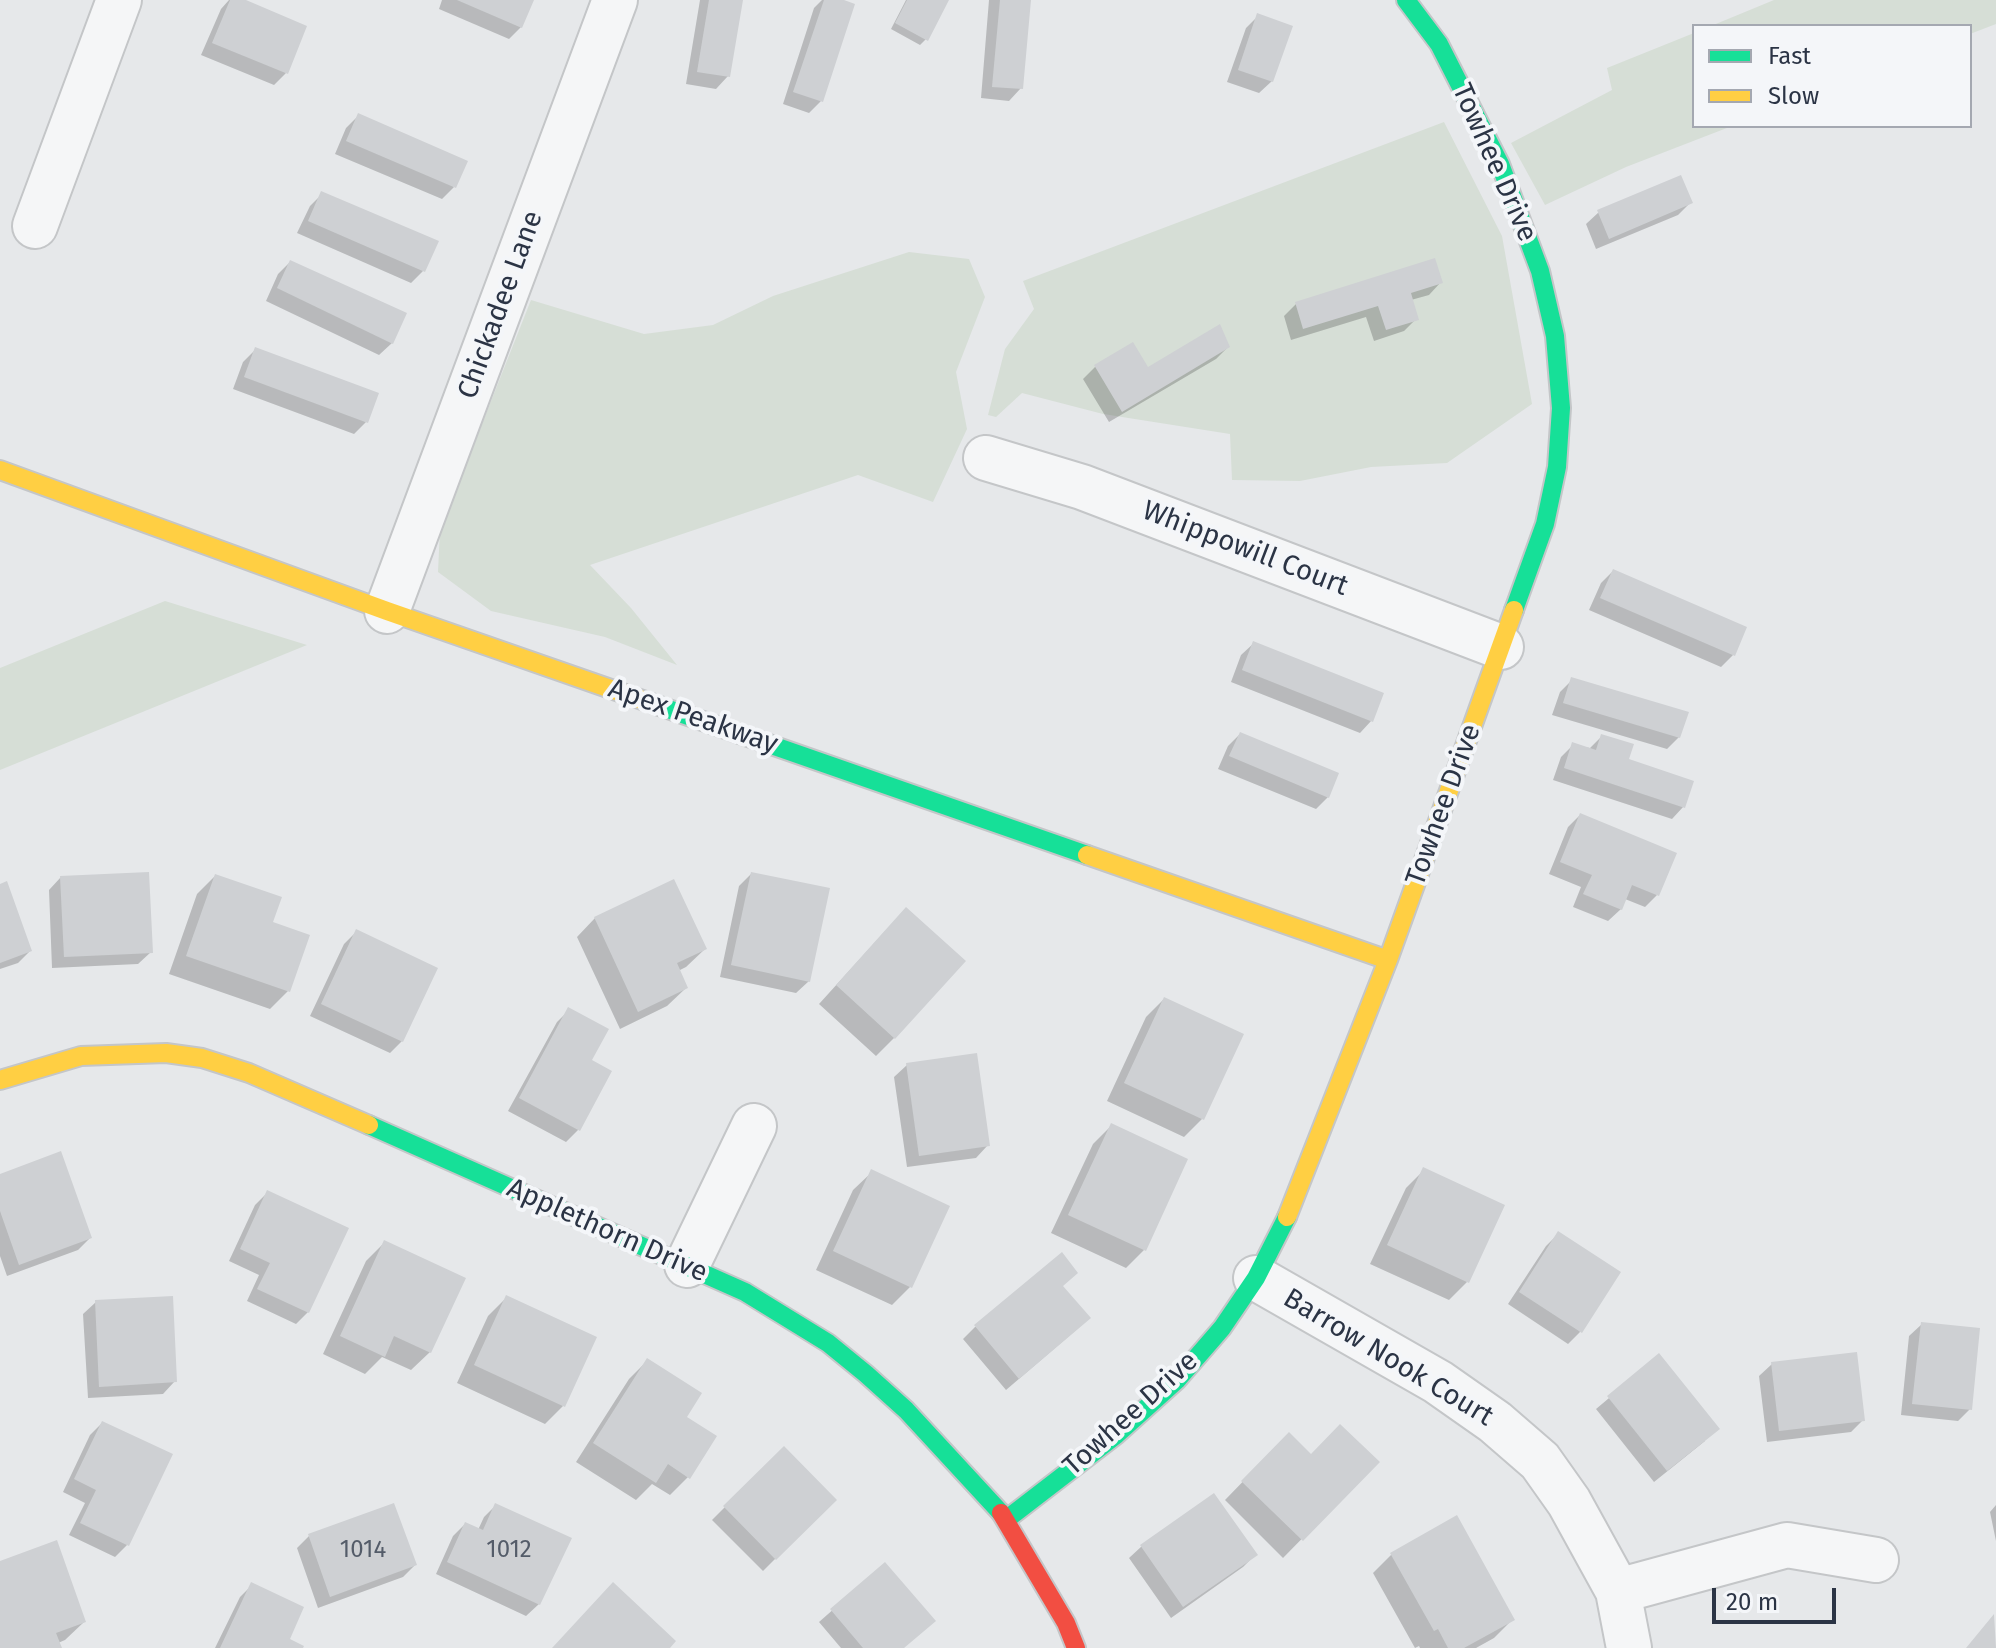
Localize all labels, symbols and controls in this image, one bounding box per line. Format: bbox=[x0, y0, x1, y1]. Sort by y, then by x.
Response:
legend bbox=[1692, 24, 1972, 128]
text: Fast bbox=[1768, 42, 1811, 70]
street label: Towhee Drive bbox=[1444, 79, 1544, 247]
text: Slow bbox=[1768, 82, 1819, 110]
street label: Chickadee Lane bbox=[451, 206, 551, 404]
street label: Whippowill Court bbox=[1137, 494, 1353, 604]
street label: Apex Peakway bbox=[604, 672, 782, 762]
street label: Towhee Drive bbox=[1399, 720, 1489, 890]
street label: Applethorn Drive bbox=[502, 1172, 712, 1290]
street label: Barrow Nook Court bbox=[1277, 1282, 1499, 1434]
street label: Towhee Drive bbox=[1057, 1345, 1205, 1483]
house number: 1014 bbox=[340, 1536, 386, 1564]
house number: 1012 bbox=[486, 1536, 532, 1564]
scale bar bbox=[1716, 1572, 1840, 1622]
text: 20 m bbox=[1726, 1588, 1778, 1616]

